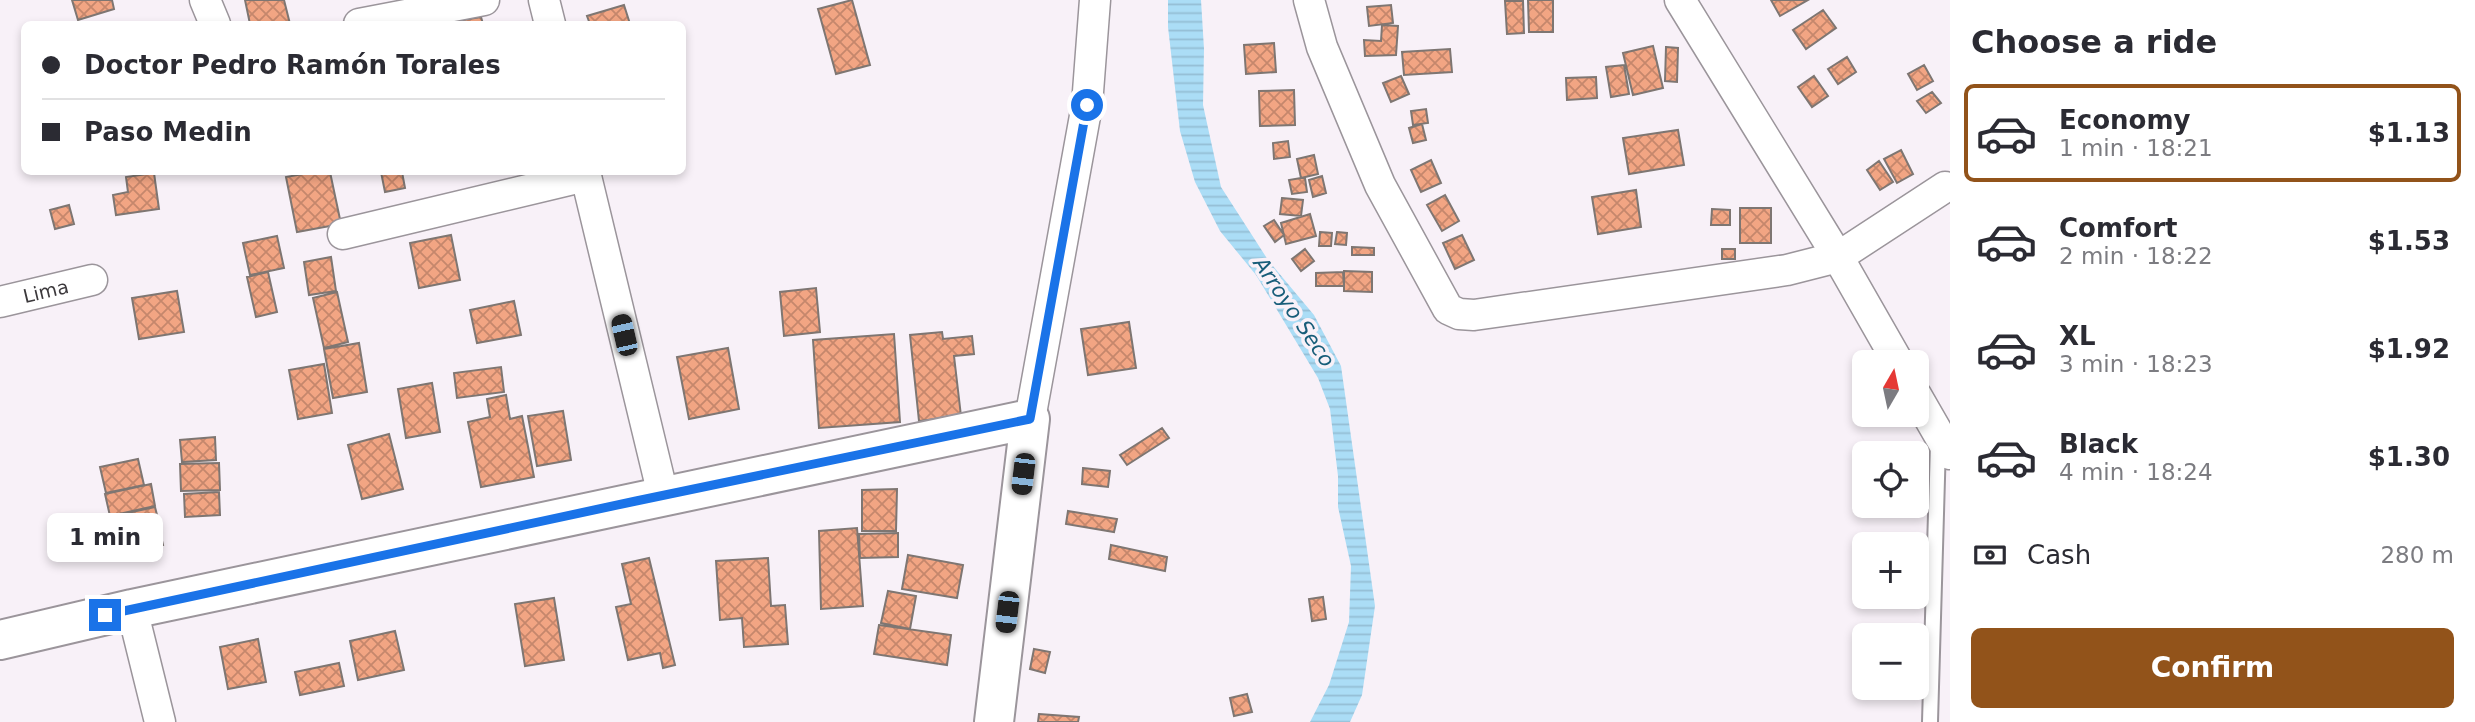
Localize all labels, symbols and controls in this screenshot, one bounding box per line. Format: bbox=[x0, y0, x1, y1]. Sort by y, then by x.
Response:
text: Choose a ride bbox=[1971, 23, 2217, 61]
text: Doctor Pedro Ramón Torales bbox=[84, 50, 501, 80]
route start bbox=[1071, 89, 1103, 121]
icon: car bbox=[1975, 102, 2038, 165]
text: Economy bbox=[2059, 105, 2190, 135]
text: Paso Medin bbox=[84, 117, 252, 147]
text: $1.13 bbox=[2368, 118, 2450, 148]
text: 1 min · 18:21 bbox=[2059, 135, 2213, 161]
icon: car bbox=[1975, 210, 2038, 273]
text: Comfort bbox=[2059, 213, 2177, 243]
text: $1.53 bbox=[2368, 226, 2450, 256]
text: 2 min · 18:22 bbox=[2059, 243, 2213, 269]
water label: Arroyo Seco bbox=[1247, 251, 1339, 371]
street label: Lima bbox=[21, 275, 71, 307]
car bbox=[610, 312, 639, 358]
icon: car bbox=[1975, 318, 2038, 381]
text: XL bbox=[2059, 321, 2096, 351]
text: $1.92 bbox=[2368, 334, 2450, 364]
north arrow bbox=[1852, 350, 1928, 427]
map controls bbox=[1852, 350, 1929, 700]
text: 3 min · 18:23 bbox=[2059, 351, 2213, 377]
icon: car bbox=[1975, 426, 2038, 489]
text: Black bbox=[2059, 429, 2138, 459]
button: locate bbox=[1852, 441, 1929, 518]
text: $1.30 bbox=[2368, 442, 2450, 472]
car bbox=[1011, 452, 1036, 496]
text: 4 min · 18:24 bbox=[2059, 459, 2213, 485]
callout: 1 min bbox=[47, 514, 163, 562]
text: 1 min bbox=[69, 524, 141, 550]
button: + bbox=[1852, 532, 1929, 609]
icon: cash bbox=[1971, 536, 2009, 574]
text: Cash bbox=[2027, 540, 2091, 570]
text: 280 m bbox=[2380, 542, 2454, 568]
car bbox=[995, 590, 1020, 634]
route end bbox=[89, 599, 121, 631]
button: − bbox=[1852, 623, 1929, 700]
button: Confirm bbox=[1971, 628, 2454, 708]

